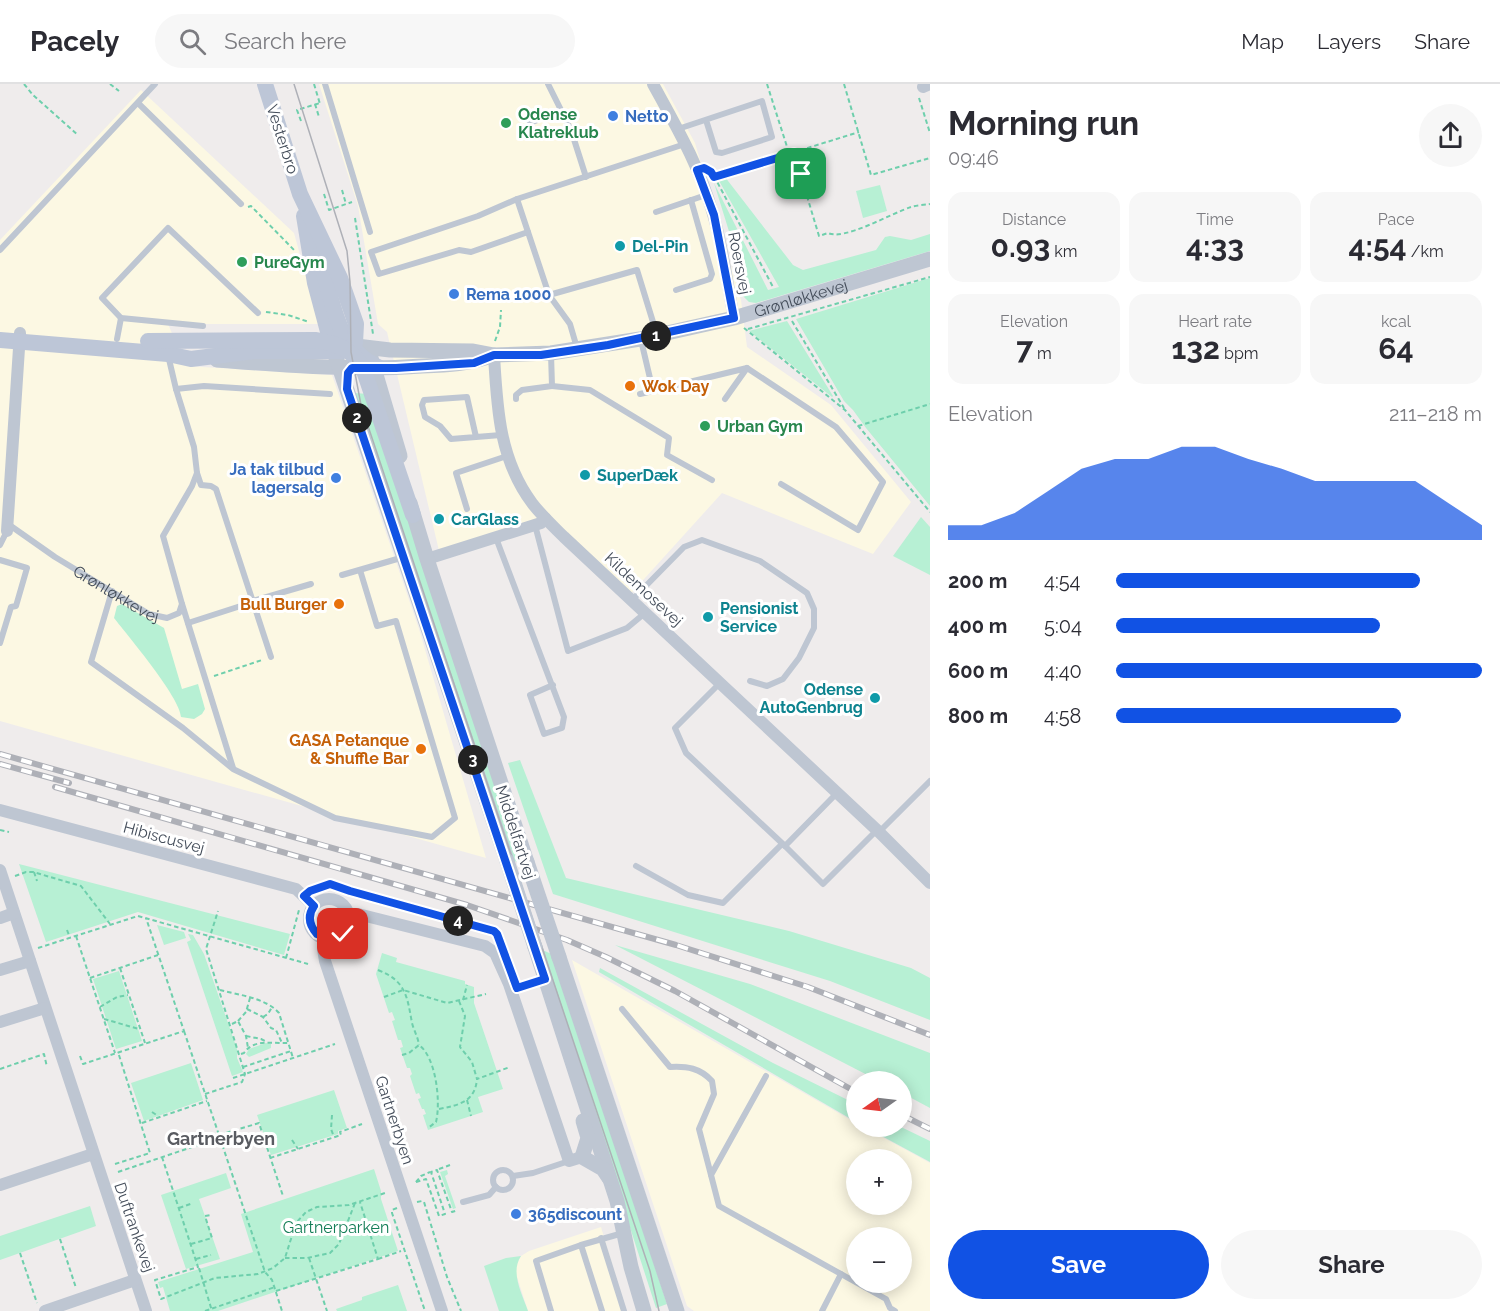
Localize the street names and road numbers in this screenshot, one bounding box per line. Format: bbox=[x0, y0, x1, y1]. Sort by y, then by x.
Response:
street label: Vesterbro bbox=[262, 102, 303, 176]
street label: Roersvej bbox=[724, 230, 755, 296]
street label: Grønløkkevej bbox=[752, 275, 850, 321]
street label: Kildemosevej bbox=[601, 548, 687, 630]
street label: Grønløkkevej bbox=[70, 561, 161, 626]
street label: Middelfartvej bbox=[491, 783, 540, 881]
street label: Hibiscusvej bbox=[121, 818, 207, 857]
street label: Gartnerbyen bbox=[371, 1073, 418, 1167]
street label: Duftrankevej bbox=[110, 1180, 159, 1275]

